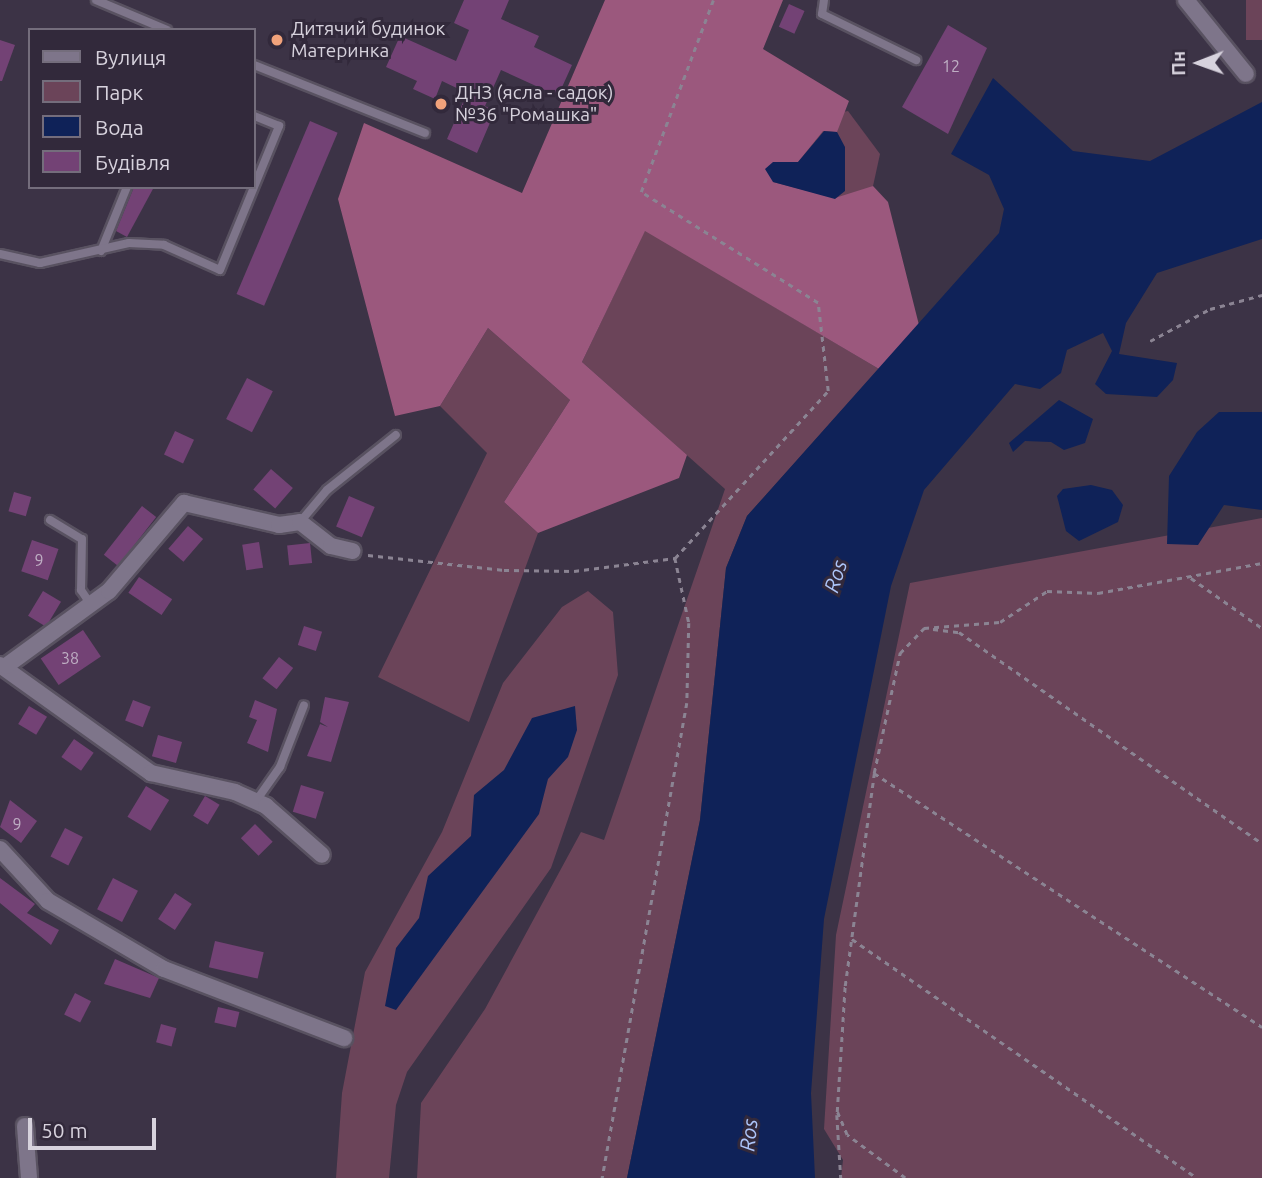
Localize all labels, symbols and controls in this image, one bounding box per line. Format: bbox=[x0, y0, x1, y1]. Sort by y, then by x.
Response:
place label: Дитячий будинок Материнка bbox=[291, 18, 445, 62]
legend bbox=[28, 28, 256, 189]
north arrow bbox=[1164, 28, 1234, 98]
marker: Дитячий будинок Материнка bbox=[269, 32, 285, 48]
text: Вулиця bbox=[95, 45, 166, 69]
text: Пн bbox=[1167, 51, 1189, 76]
house number: 12 bbox=[942, 56, 960, 76]
text: Парк bbox=[95, 80, 143, 104]
place label: ДНЗ (ясла - садок) №36 "Ромашка" bbox=[455, 82, 614, 126]
marker: ДНЗ (ясла - садок) №36 "Ромашка" bbox=[433, 96, 449, 112]
text: Вода bbox=[95, 115, 144, 139]
text: Будівля bbox=[95, 150, 170, 174]
house number: 9 bbox=[34, 550, 44, 570]
water label: Ros bbox=[818, 557, 852, 595]
house number: 38 bbox=[61, 648, 79, 668]
house number: 9 bbox=[12, 814, 22, 834]
scale bar bbox=[32, 1104, 159, 1148]
water label: Ros bbox=[734, 1117, 762, 1153]
text: 50 m bbox=[41, 1118, 88, 1142]

